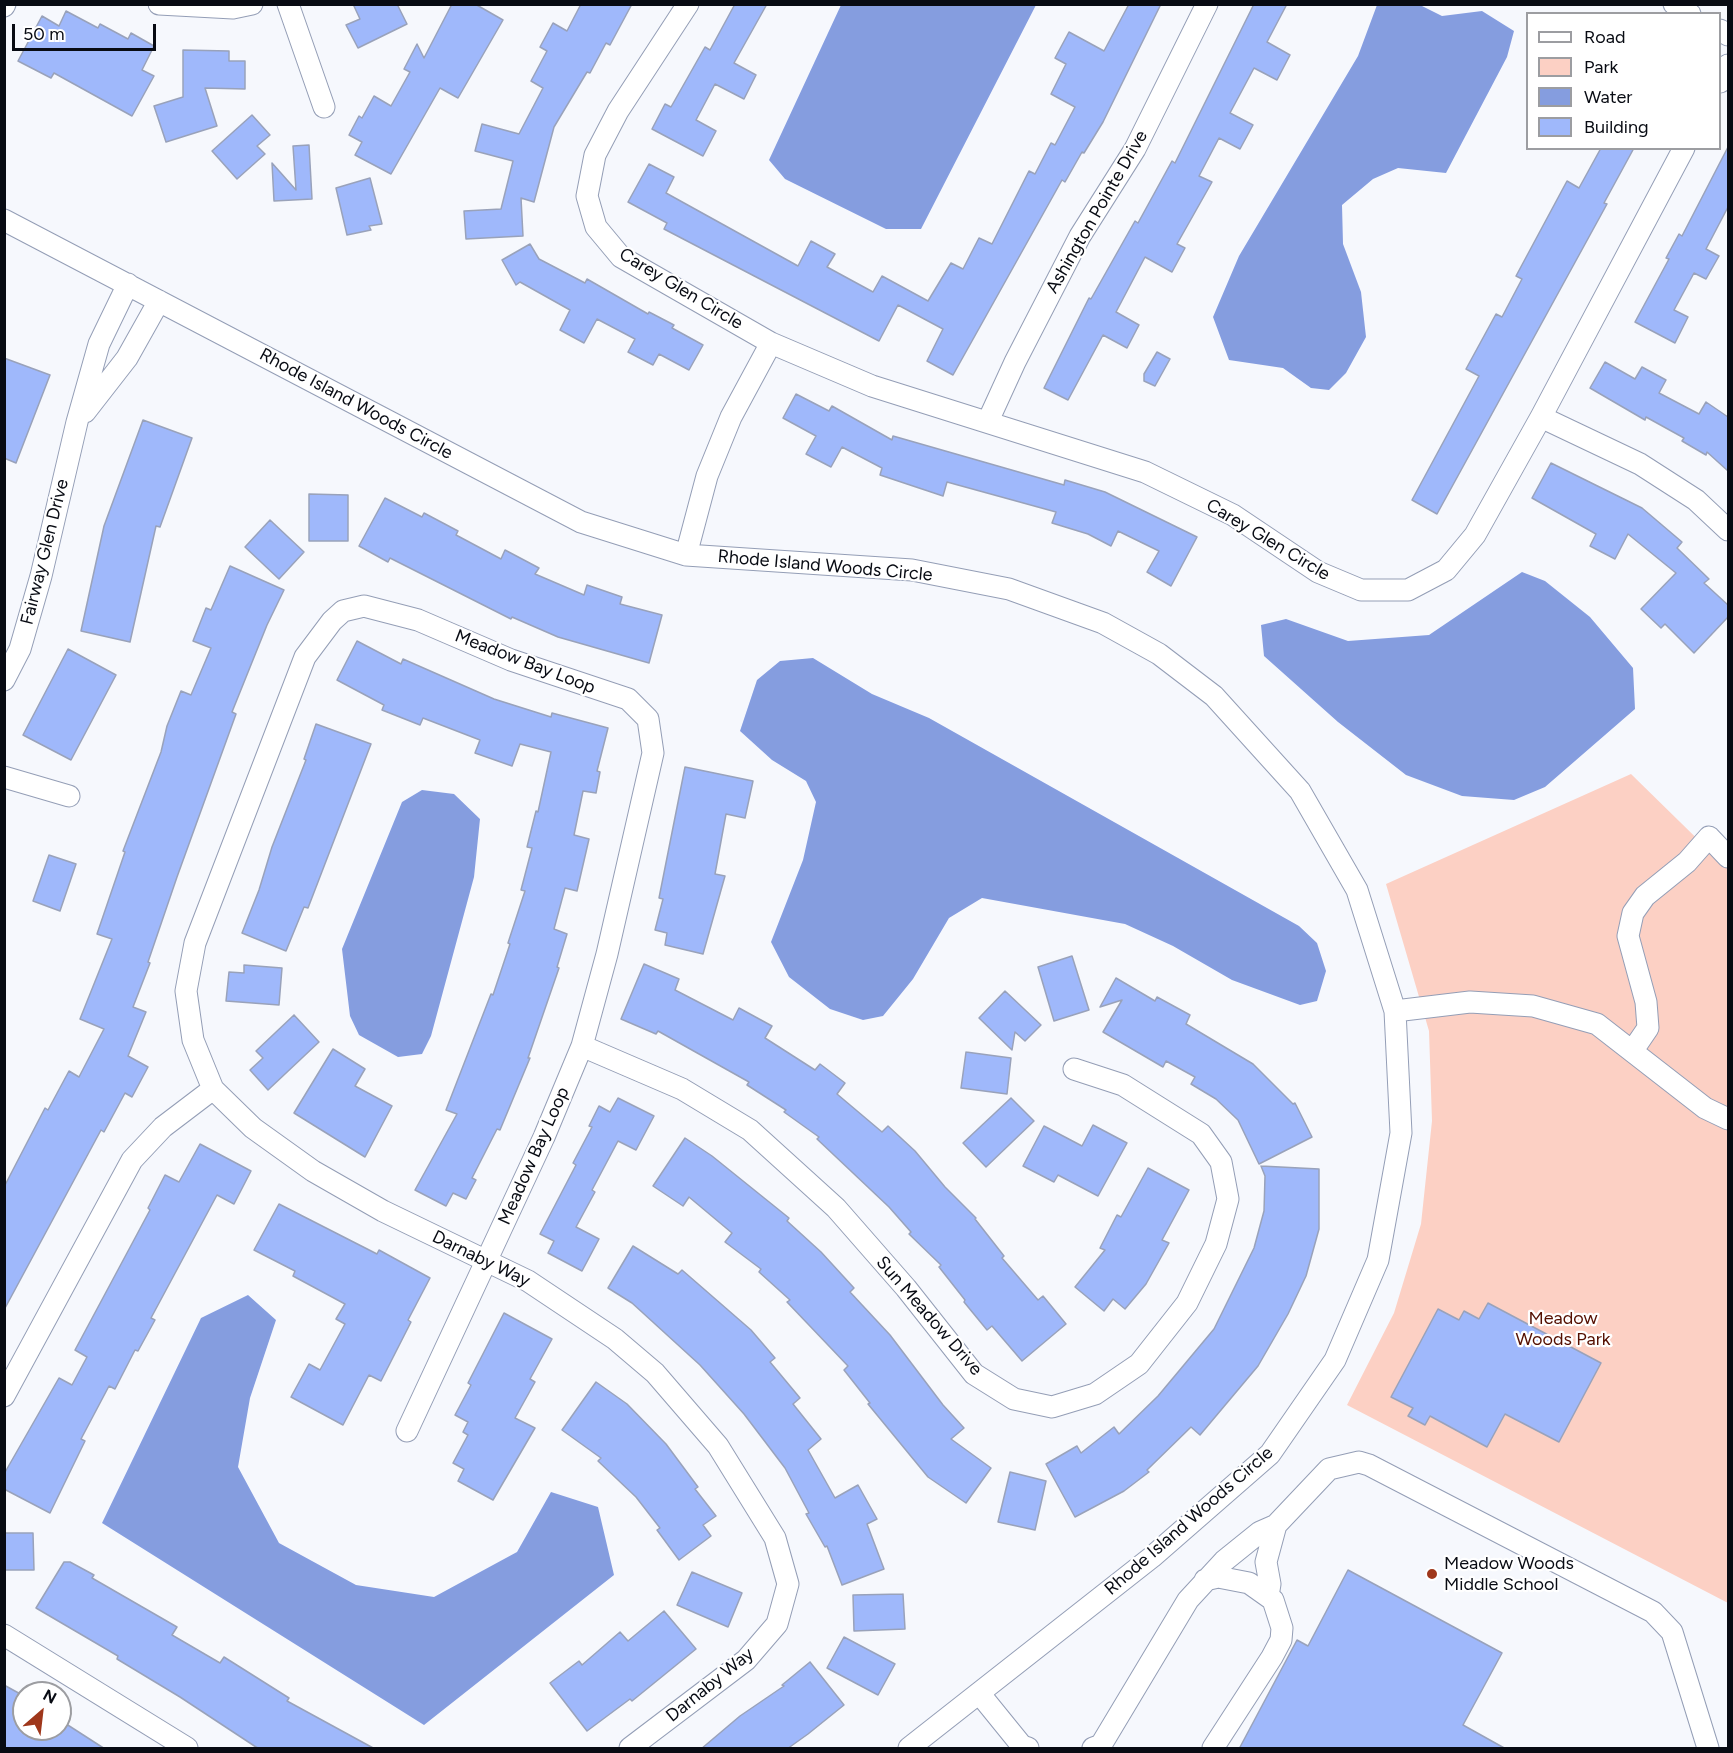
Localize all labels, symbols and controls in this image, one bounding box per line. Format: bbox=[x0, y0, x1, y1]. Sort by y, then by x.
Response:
scale bar bbox=[15, 12, 159, 50]
legend bbox=[1526, 12, 1721, 150]
text: 50 m bbox=[23, 23, 65, 45]
text: Road bbox=[1584, 26, 1625, 48]
text: Park bbox=[1584, 56, 1618, 78]
text: Water bbox=[1584, 86, 1632, 108]
text: Building bbox=[1584, 116, 1649, 138]
street label: Ashington Pointe Drive bbox=[1041, 127, 1153, 297]
street label: Carey Glen Circle bbox=[615, 244, 747, 334]
street label: Rhode Island Woods Circle bbox=[256, 344, 456, 464]
street label: Fairway Glen Drive bbox=[16, 477, 74, 627]
street label: Carey Glen Circle bbox=[1202, 495, 1334, 585]
street label: Rhode Island Woods Circle bbox=[717, 546, 933, 586]
street label: Meadow Bay Loop bbox=[452, 625, 598, 699]
street label: Meadow Bay Loop bbox=[494, 1084, 574, 1228]
street label: Darnaby Way bbox=[429, 1226, 533, 1292]
street label: Sun Meadow Drive bbox=[871, 1252, 987, 1380]
park label: Meadow Woods Park bbox=[1515, 1308, 1611, 1350]
street label: Rhode Island Woods Circle bbox=[1101, 1442, 1277, 1600]
place label: Meadow Woods Middle School bbox=[1444, 1553, 1574, 1596]
marker: Meadow Woods Middle School bbox=[1425, 1567, 1439, 1581]
street label: Darnaby Way bbox=[662, 1643, 758, 1727]
north arrow bbox=[12, 1681, 72, 1741]
text: N bbox=[40, 1685, 60, 1708]

